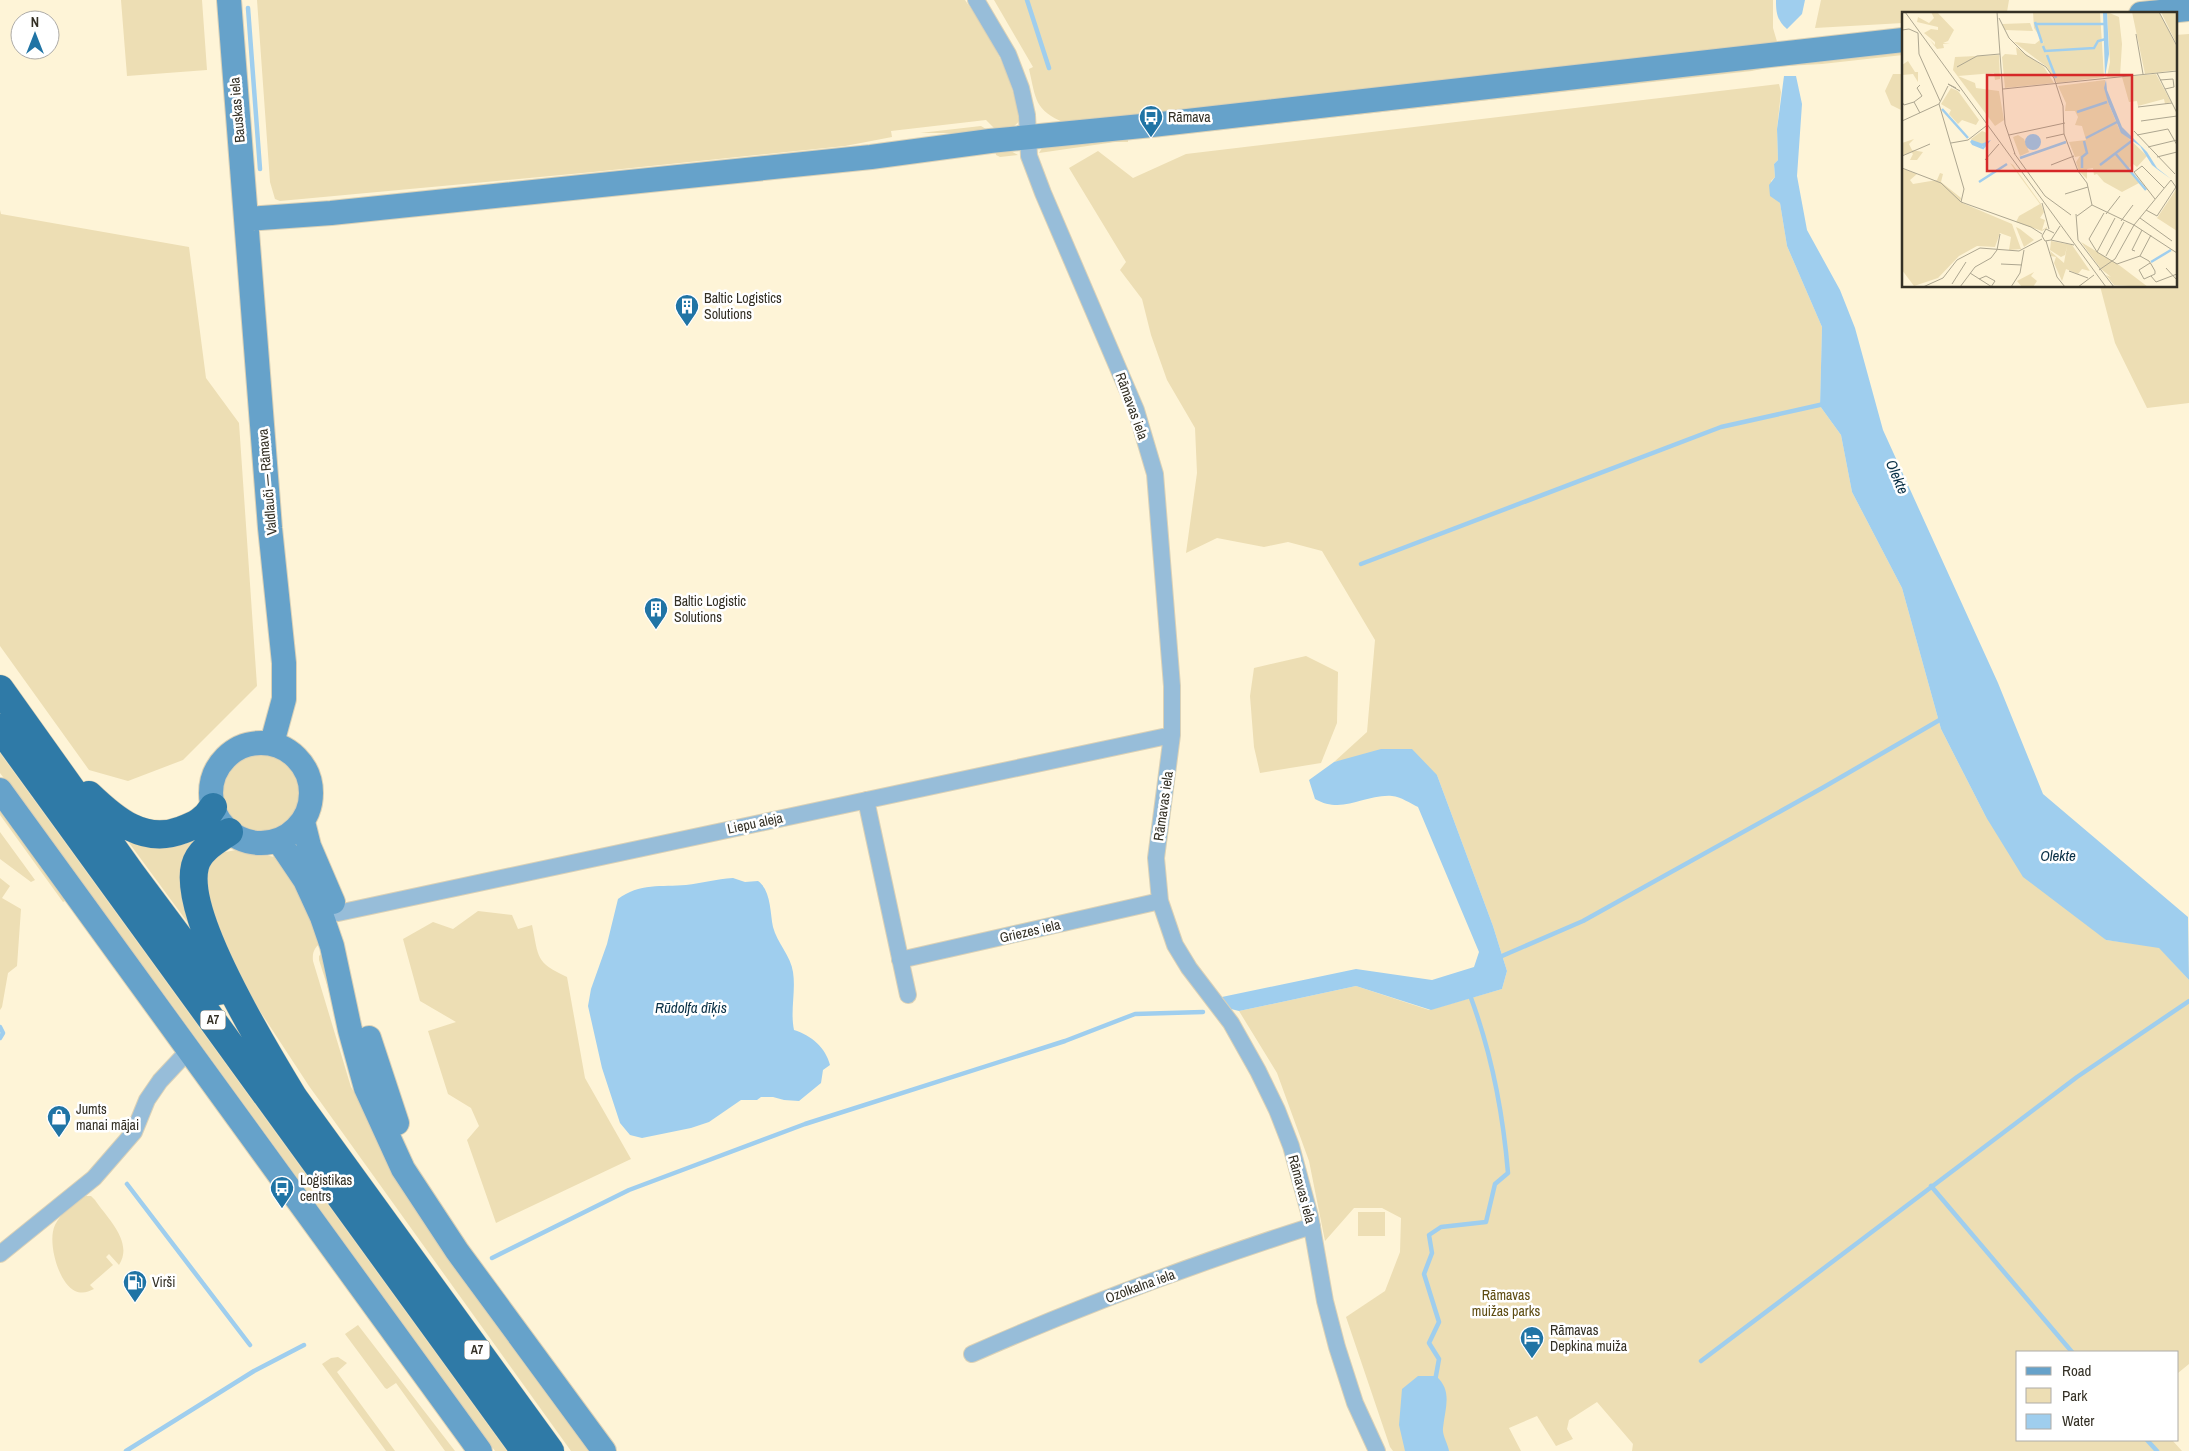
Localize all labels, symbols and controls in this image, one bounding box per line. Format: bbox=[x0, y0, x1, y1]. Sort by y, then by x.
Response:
north arrow bbox=[10, 10, 60, 60]
inset map bbox=[1902, 12, 2176, 288]
text: N bbox=[31, 13, 39, 31]
street label: Bauskas iela bbox=[225, 76, 249, 144]
bus stop icon: Rāmava bbox=[1138, 104, 1164, 138]
place label: Rāmava bbox=[1168, 108, 1211, 126]
place label: Baltic Logistics Solutions bbox=[704, 289, 782, 323]
building icon: Baltic Logistics Solutions bbox=[674, 293, 700, 327]
street label: Rāmavas iela bbox=[1112, 370, 1153, 443]
street label: Valdlauči — Rāmava bbox=[253, 427, 281, 536]
water label: Olekte bbox=[1881, 456, 1914, 497]
place label: Baltic Logistic Solutions bbox=[674, 592, 746, 626]
building icon: Baltic Logistic Solutions bbox=[643, 596, 669, 630]
street label: Rāmavas iela bbox=[1149, 769, 1177, 842]
street label: Liepu aleja bbox=[726, 808, 785, 838]
water label: Olekte bbox=[2040, 845, 2076, 866]
street label: Griezes iela bbox=[998, 915, 1063, 947]
water label: Rūdolfa dīķis bbox=[655, 997, 727, 1018]
road number: A7 bbox=[200, 1010, 226, 1030]
place label: Jumts manai mājai bbox=[76, 1100, 139, 1134]
shop icon: Jumts manai mājai bbox=[46, 1104, 72, 1138]
street label: Rāmavas iela bbox=[1284, 1153, 1320, 1226]
place label: Loģistikas centrs bbox=[300, 1171, 353, 1205]
bus stop icon: Loģistikas centrs bbox=[269, 1175, 295, 1209]
street label: Ozolkalna iela bbox=[1103, 1265, 1178, 1307]
fuel station icon: Virši bbox=[122, 1269, 148, 1303]
place label: Virši bbox=[152, 1273, 175, 1291]
park label: Rāmavas muižas parks bbox=[1472, 1286, 1540, 1320]
place label: Rāmavas Depkina muiža bbox=[1550, 1321, 1628, 1355]
hotel icon: Rāmavas Depkina muiža bbox=[1519, 1325, 1545, 1359]
road number: A7 bbox=[464, 1340, 490, 1360]
legend bbox=[2016, 1351, 2179, 1441]
text: Road bbox=[2062, 1360, 2091, 1381]
text: Park bbox=[2062, 1385, 2088, 1406]
text: Water bbox=[2062, 1410, 2094, 1431]

